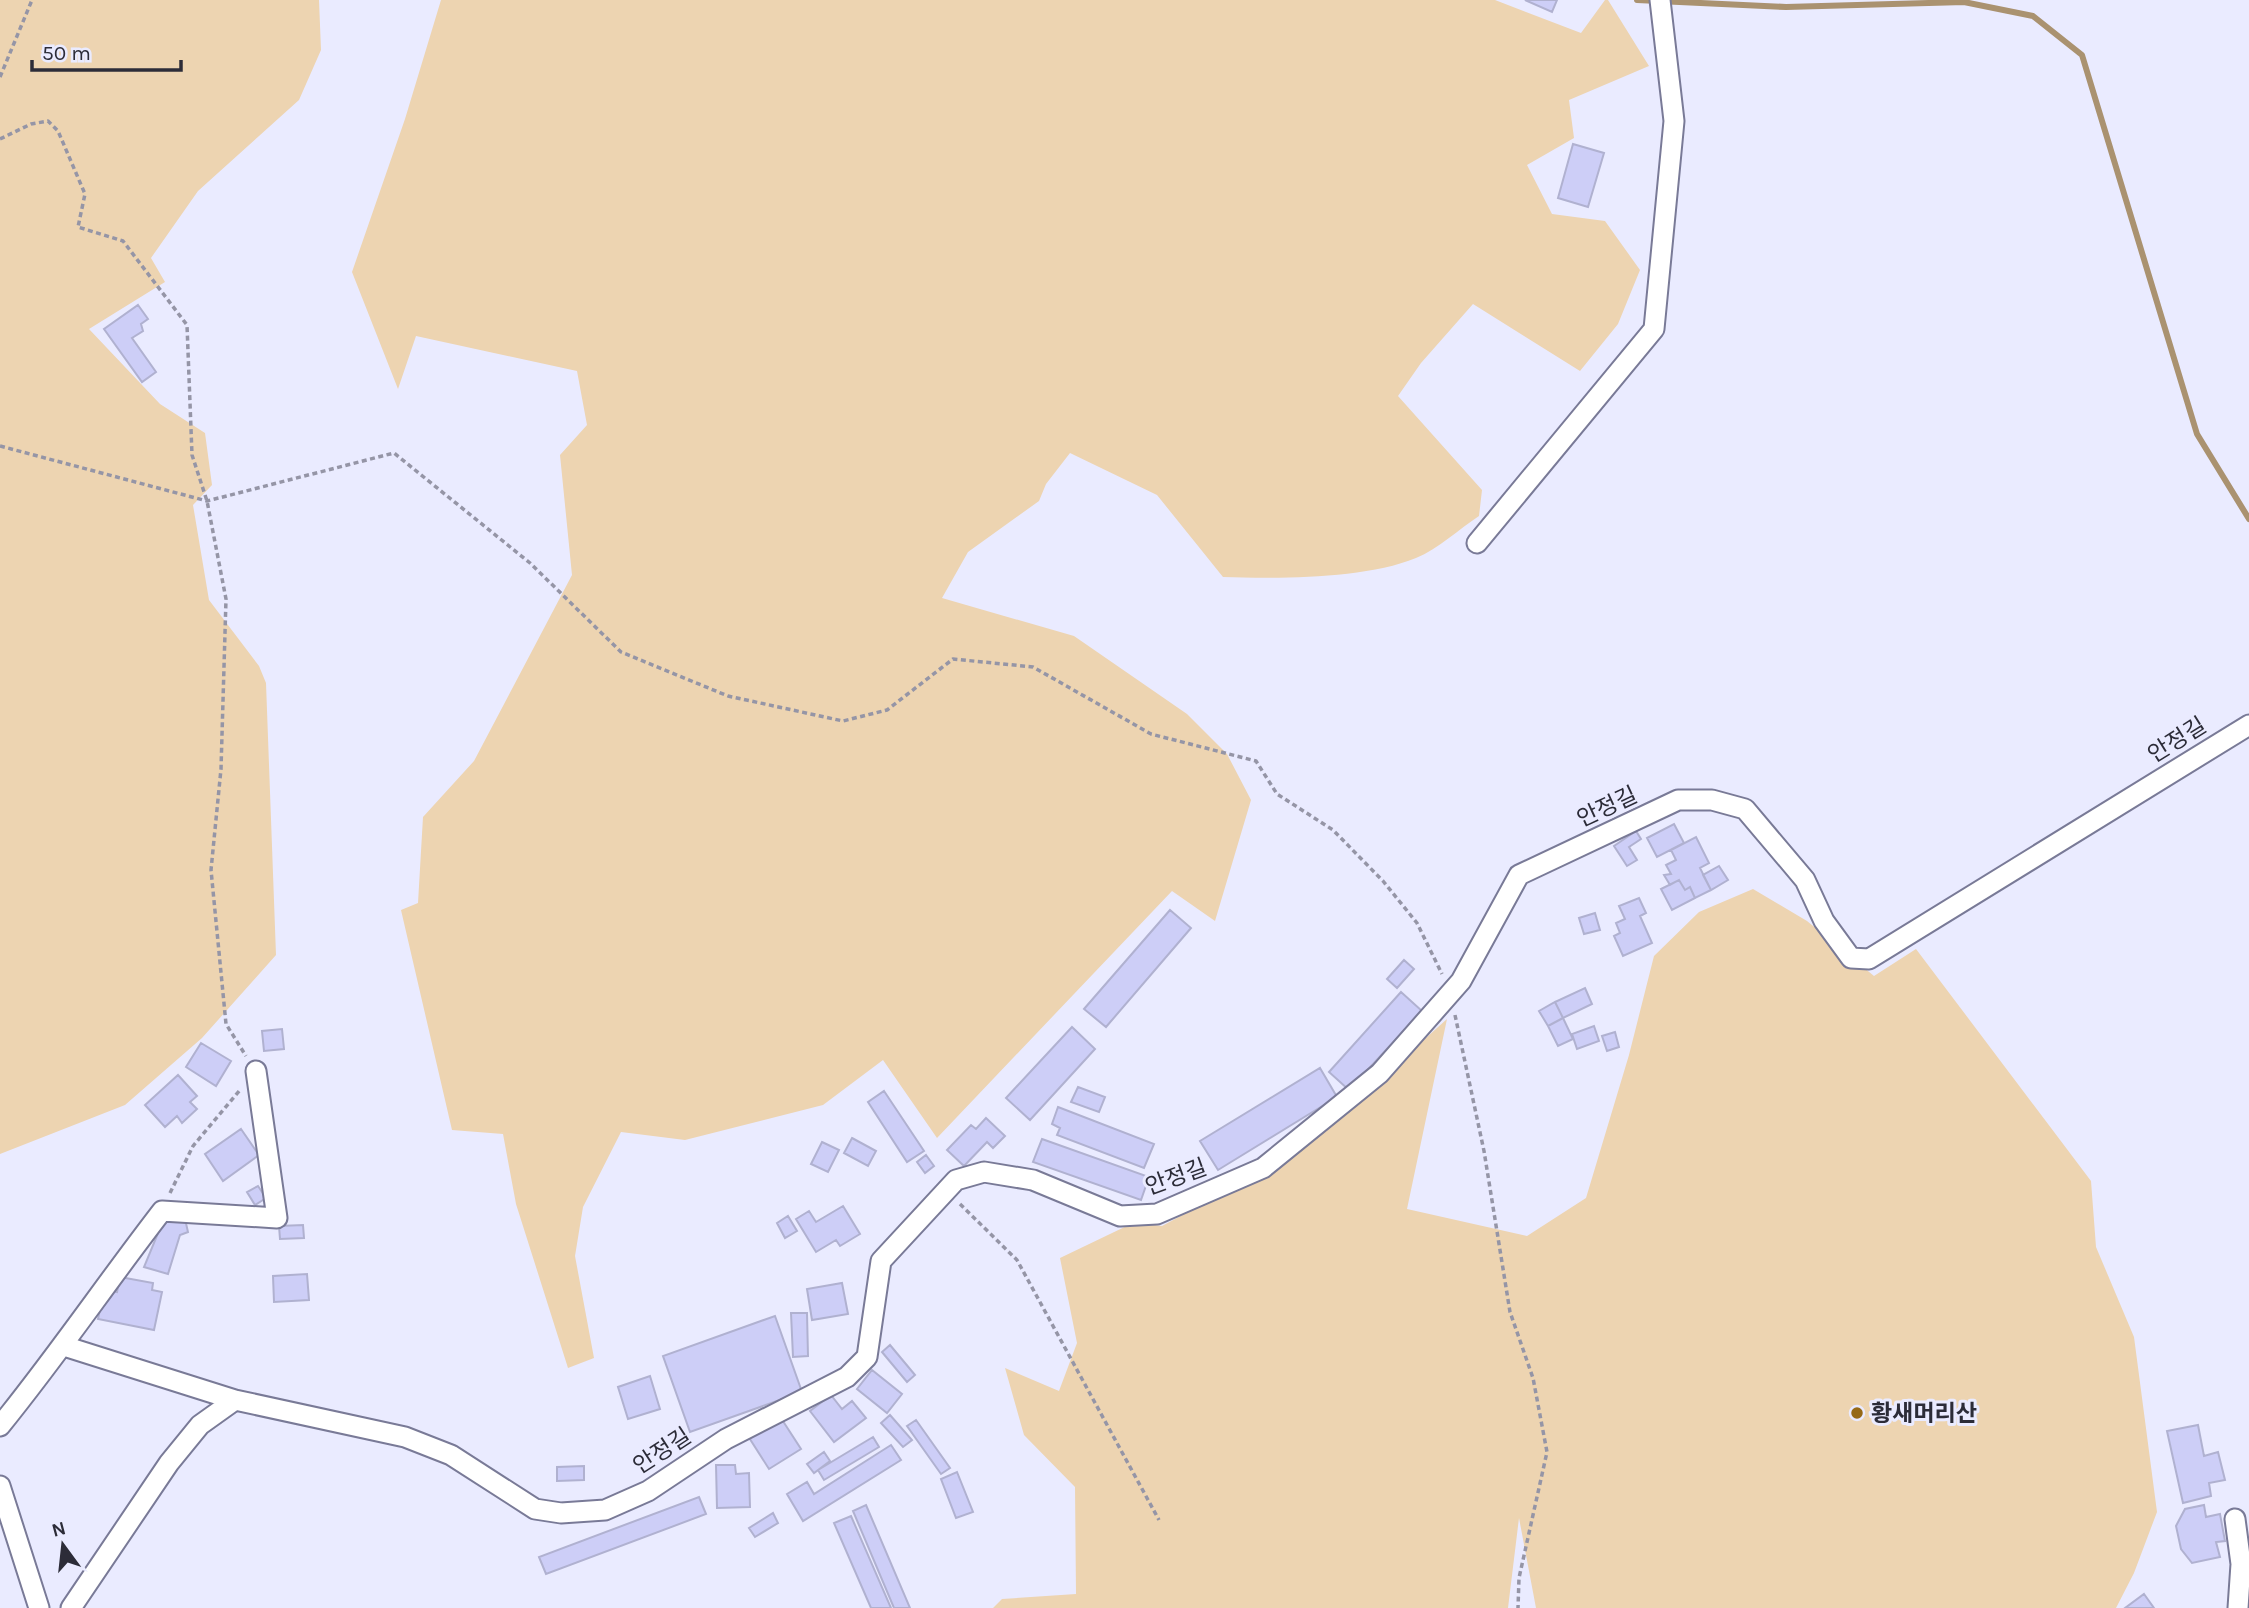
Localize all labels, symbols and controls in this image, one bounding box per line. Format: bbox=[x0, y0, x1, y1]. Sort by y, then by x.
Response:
scale bar bbox=[32, 28, 180, 72]
text: 50 m bbox=[42, 41, 91, 65]
street label: 안정길 bbox=[2143, 712, 2211, 768]
street label: 안정길 bbox=[1573, 781, 1641, 833]
street label: 안정길 bbox=[1142, 1153, 1210, 1201]
place label: 황새머리산 bbox=[1871, 1400, 1977, 1427]
marker: 황새머리산 bbox=[1849, 1405, 1865, 1421]
street label: 안정길 bbox=[628, 1422, 696, 1480]
north arrow bbox=[28, 1510, 98, 1580]
text: N bbox=[49, 1517, 68, 1542]

